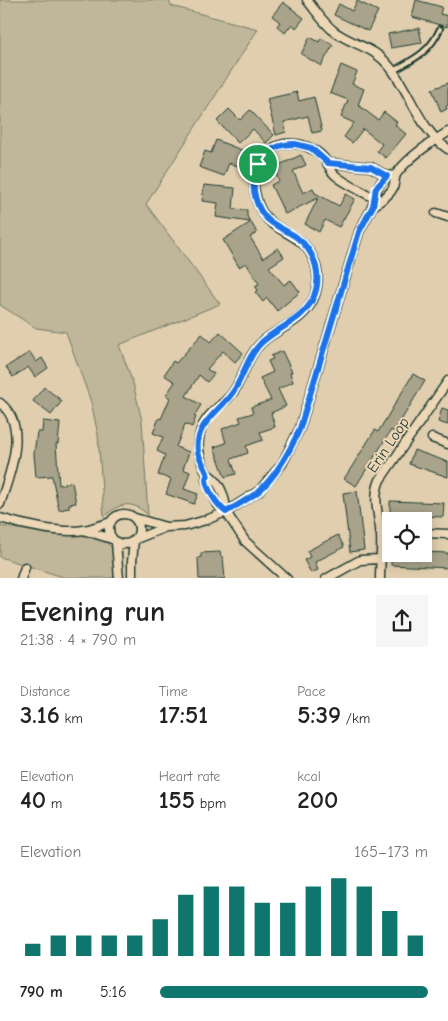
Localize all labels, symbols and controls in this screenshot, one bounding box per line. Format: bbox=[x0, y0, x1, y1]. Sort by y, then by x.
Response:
pin bbox=[237, 143, 279, 185]
icon: arrive bbox=[244, 150, 272, 178]
street label: Erin Loop bbox=[363, 414, 413, 476]
map controls bbox=[382, 512, 432, 562]
button: locate bbox=[382, 512, 432, 562]
button: share bbox=[376, 595, 428, 647]
text: Evening run bbox=[20, 596, 165, 628]
text: 21:38 · 4 × 790 m bbox=[20, 631, 136, 649]
text: Distance bbox=[20, 683, 70, 700]
text: Time bbox=[159, 683, 188, 700]
text: Pace bbox=[297, 683, 326, 700]
text: 3.16 bbox=[20, 700, 60, 729]
text: 17:51 bbox=[159, 700, 208, 729]
text: 5:39 bbox=[297, 700, 341, 729]
text: km bbox=[60, 710, 83, 727]
text: /km bbox=[341, 710, 370, 727]
text: Elevation bbox=[20, 768, 74, 785]
text: Heart rate bbox=[159, 768, 220, 785]
text: kcal bbox=[297, 768, 321, 785]
text: 40 bbox=[20, 785, 46, 814]
text: 155 bbox=[159, 785, 195, 814]
text: 200 bbox=[297, 785, 338, 814]
text: m bbox=[46, 795, 62, 812]
text: bpm bbox=[195, 795, 226, 812]
text: Elevation bbox=[20, 843, 81, 861]
text: 165–173 m bbox=[354, 843, 428, 861]
text: 790 m bbox=[20, 983, 63, 1001]
text: 5:16 bbox=[100, 983, 127, 1001]

